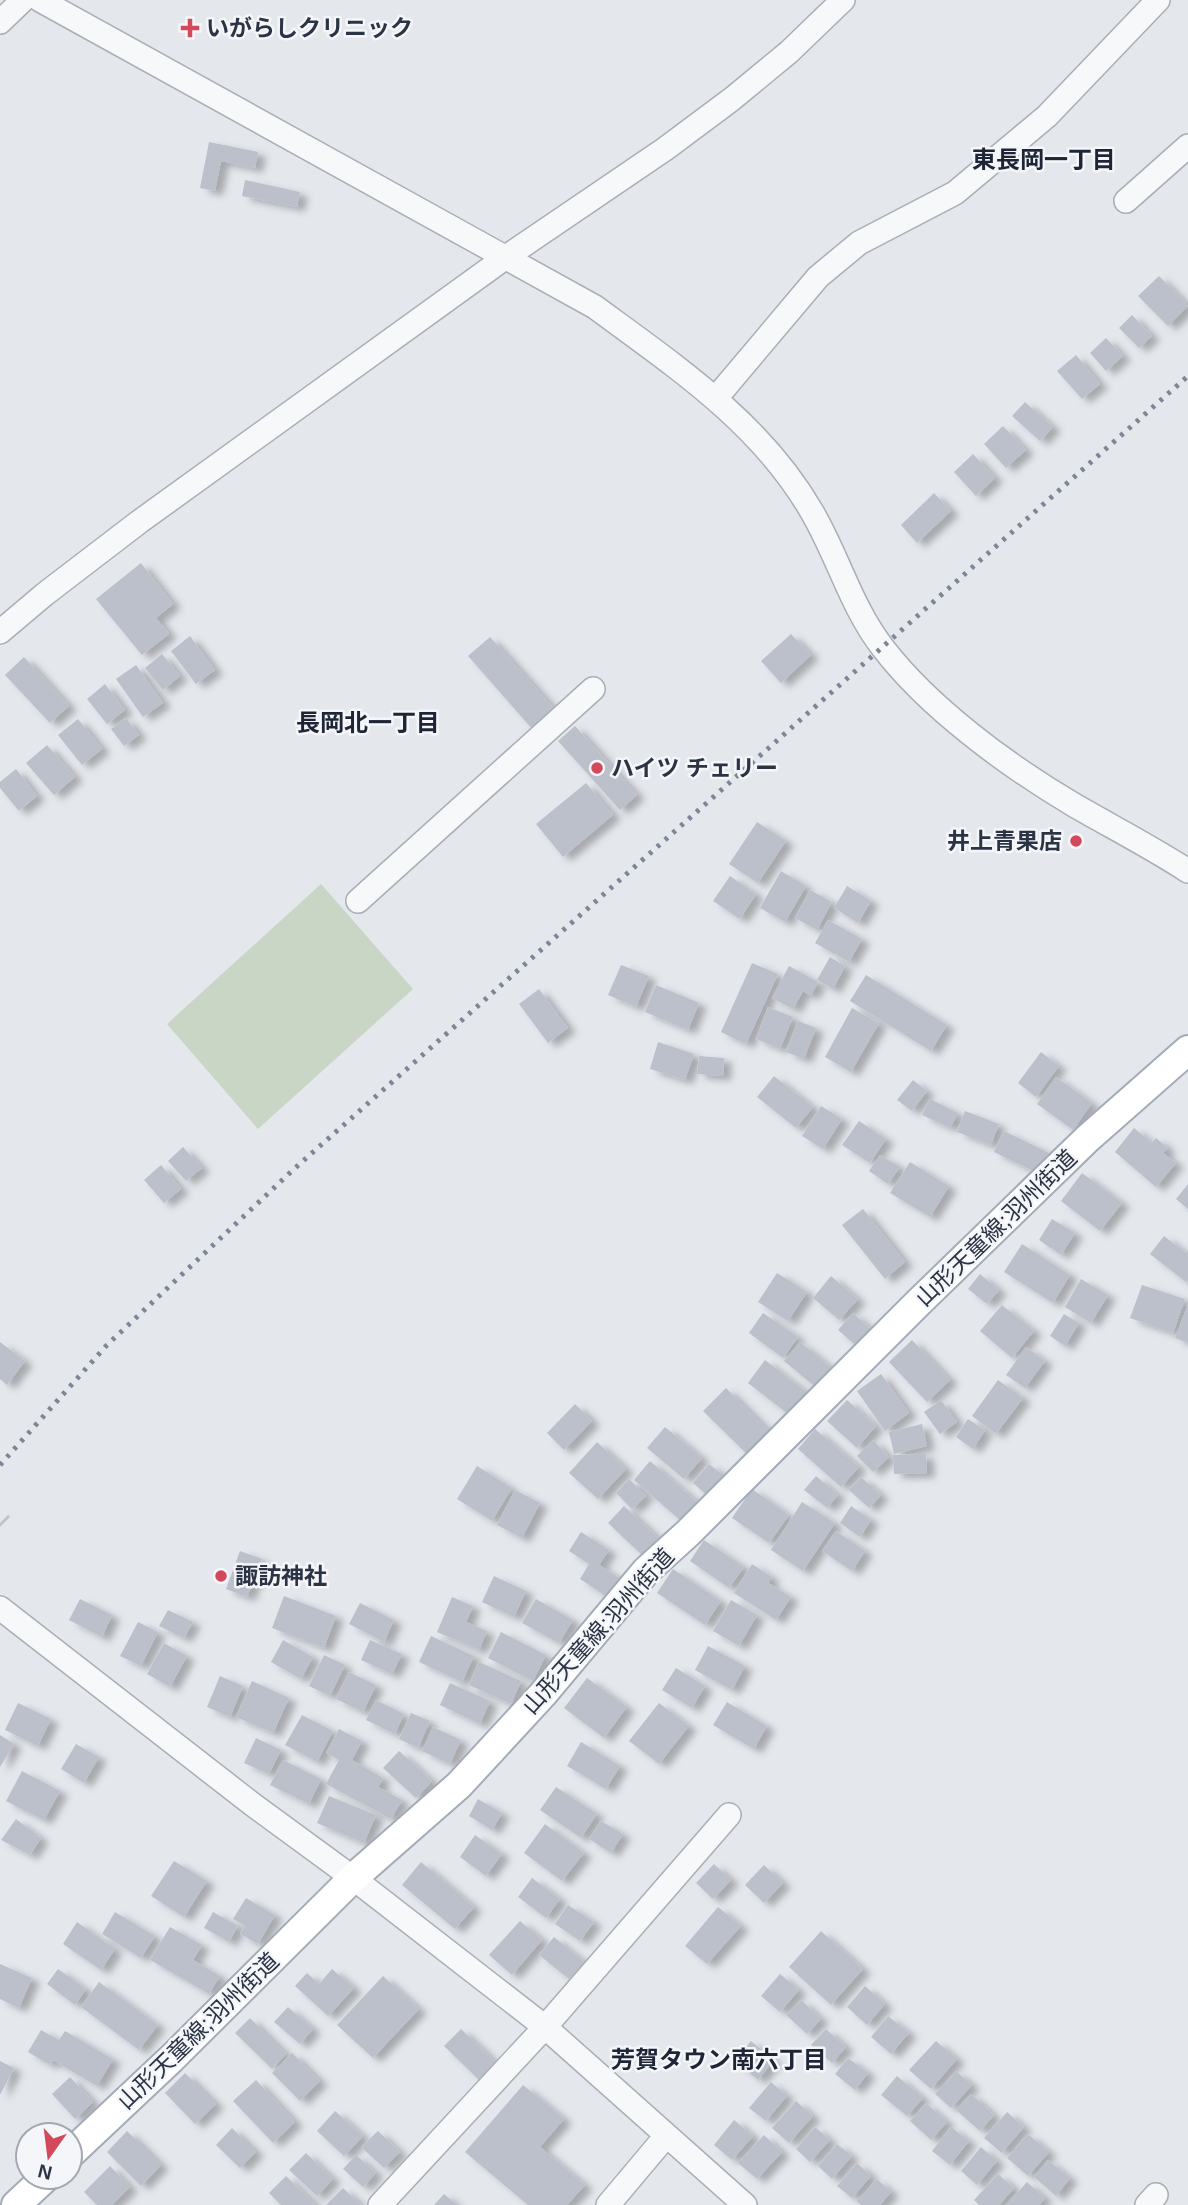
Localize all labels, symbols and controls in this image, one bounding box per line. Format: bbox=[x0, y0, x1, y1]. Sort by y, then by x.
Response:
place label: いがらしクリニック bbox=[206, 15, 413, 41]
marker: いがらしクリニック bbox=[180, 18, 200, 38]
district label: 東長岡一丁目 bbox=[972, 146, 1116, 173]
district label: 長岡北一丁目 bbox=[296, 709, 440, 736]
place label: ハイツ チェリー bbox=[611, 755, 778, 781]
marker: ハイツ チェリー bbox=[589, 760, 605, 776]
place label: 井上青果店 bbox=[947, 828, 1062, 854]
marker: 井上青果店 bbox=[1068, 833, 1084, 849]
street label: 山形天童線;羽州街道 bbox=[910, 1145, 1082, 1311]
street label: 山形天童線;羽州街道 bbox=[517, 1543, 679, 1719]
place label: 諏訪神社 bbox=[235, 1563, 327, 1589]
marker: 諏訪神社 bbox=[213, 1568, 229, 1584]
street label: 山形天童線;羽州街道 bbox=[112, 1948, 284, 2114]
district label: 芳賀タウン南六丁目 bbox=[611, 2046, 827, 2073]
north arrow bbox=[14, 2121, 84, 2191]
text: N bbox=[36, 2160, 54, 2184]

